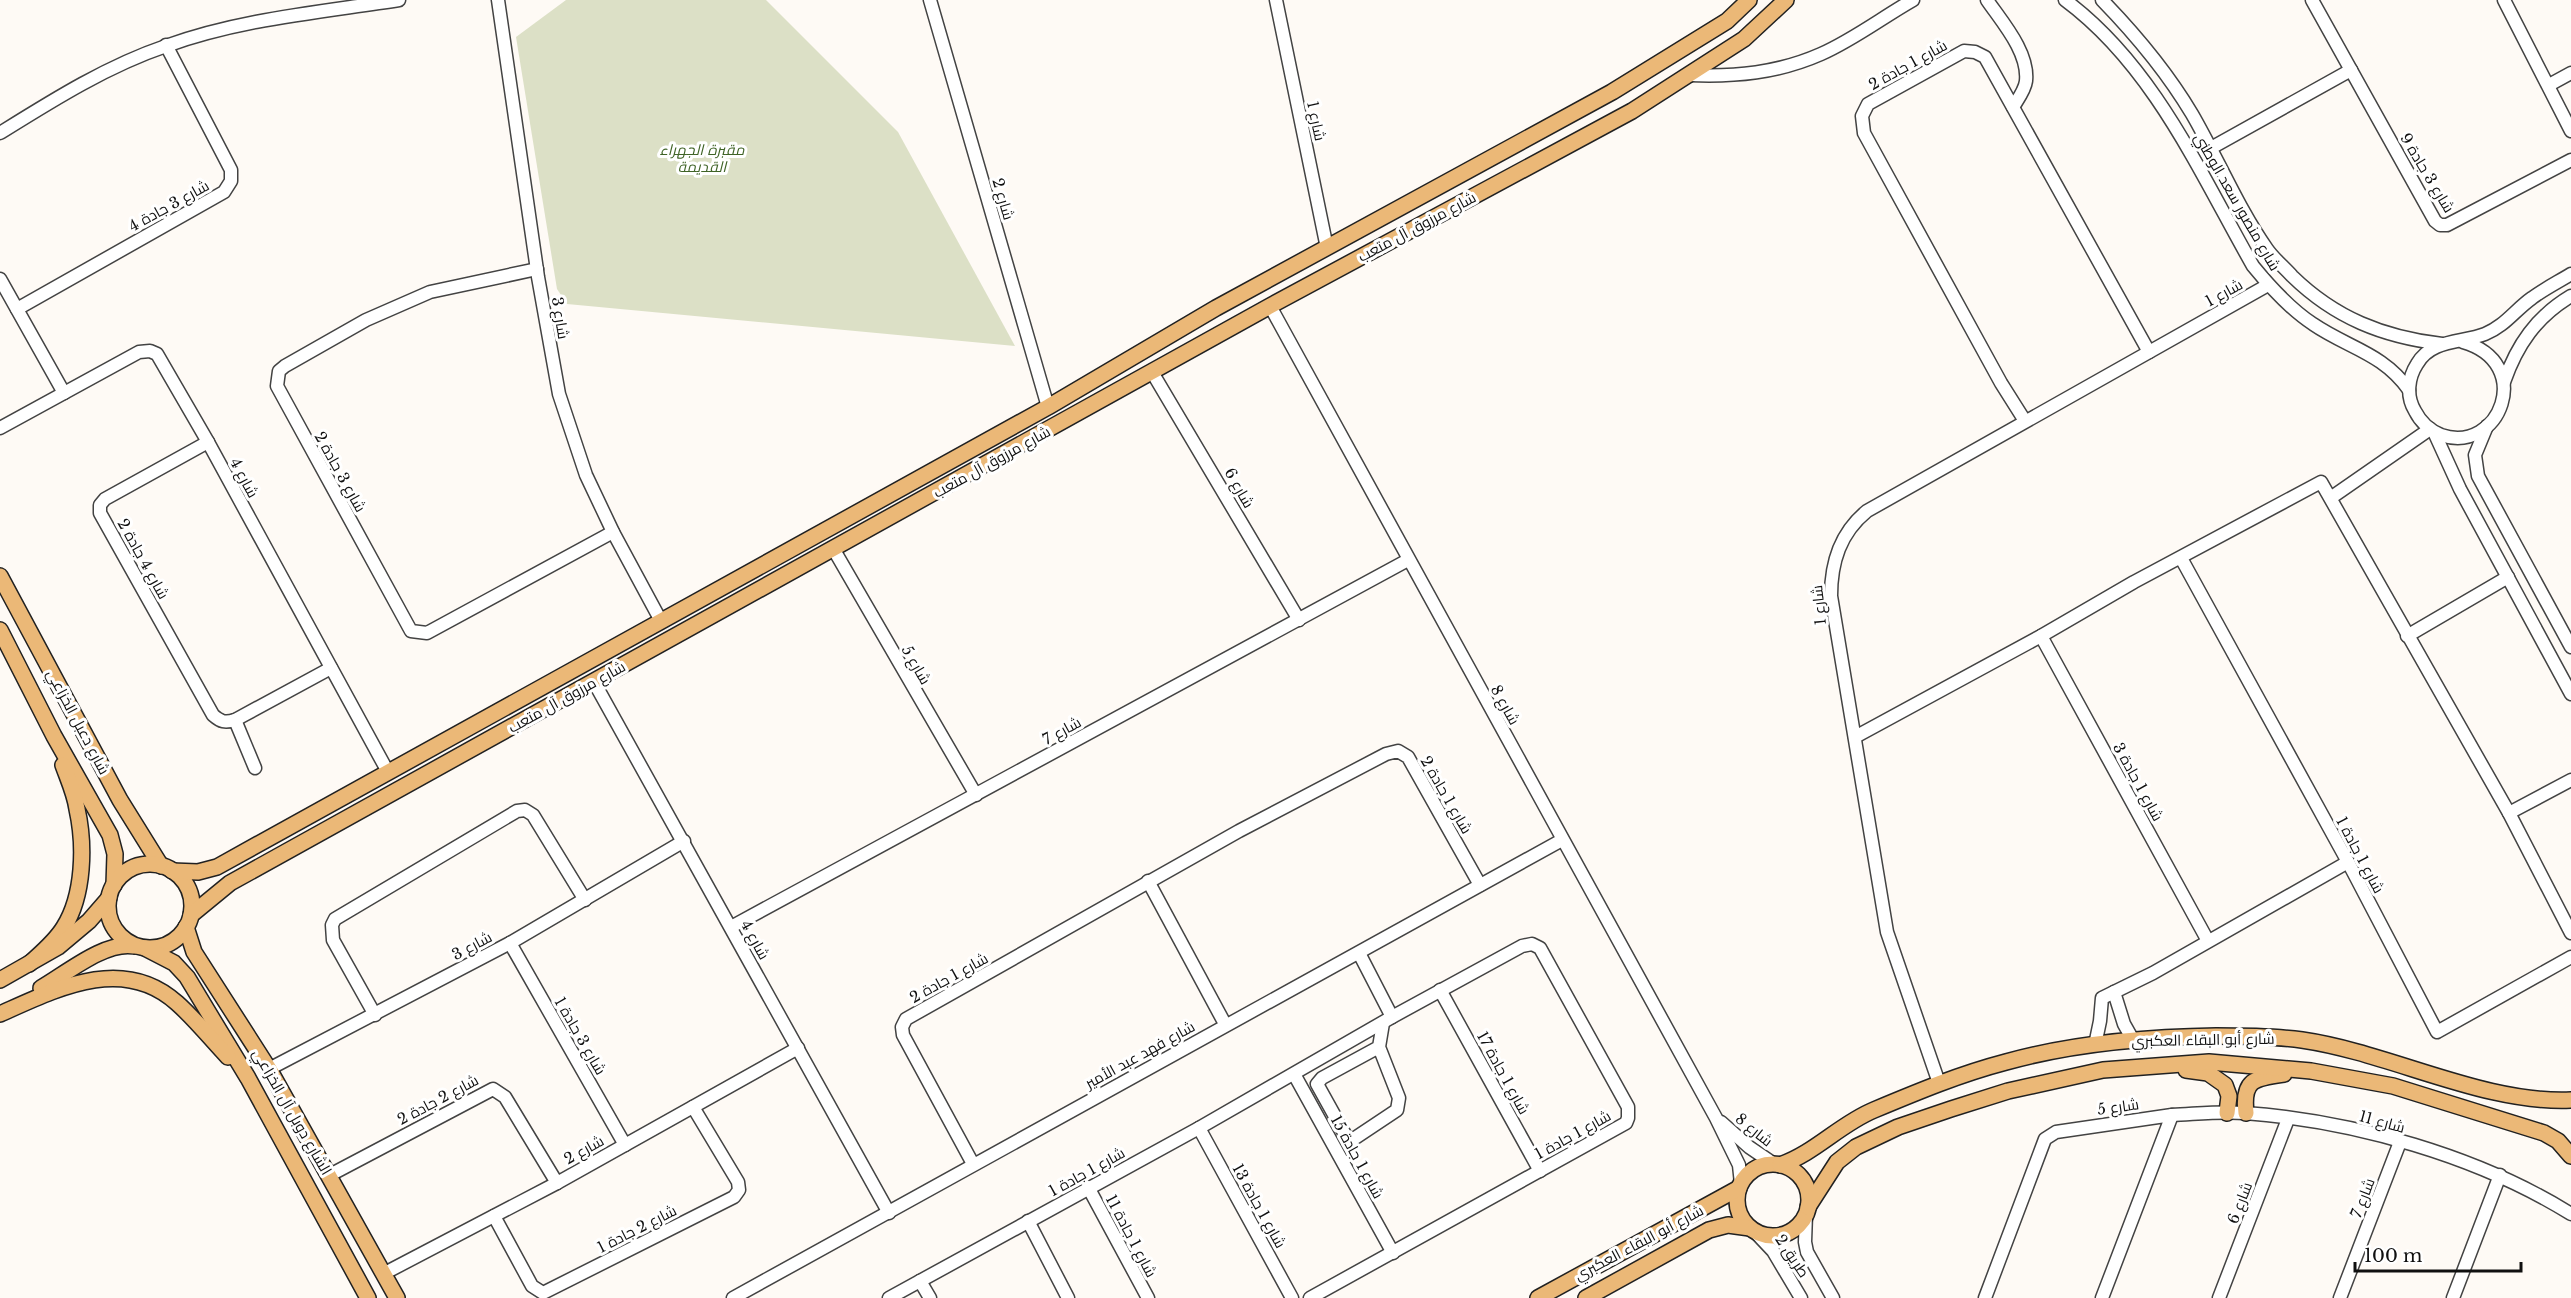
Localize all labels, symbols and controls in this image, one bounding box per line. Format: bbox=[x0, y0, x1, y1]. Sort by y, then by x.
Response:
street label: شارع 1 جادة 2 bbox=[1865, 35, 1951, 96]
street label: شارع 1 bbox=[1301, 99, 1330, 143]
street label: شارع منصور سعد الوطني bbox=[2188, 129, 2285, 276]
street label: شارع 3 جادة 9 bbox=[2394, 129, 2459, 217]
park label: مقبرة الجهراء القديمة bbox=[660, 140, 745, 176]
street label: شارع 3 جادة 4 bbox=[125, 176, 213, 237]
street label: شارع 2 bbox=[987, 176, 1018, 223]
street label: شارع مرزوق آل متعب bbox=[1354, 187, 1480, 267]
street label: شارع 1 bbox=[2202, 275, 2247, 312]
street label: شارع 3 bbox=[546, 295, 573, 341]
street label: شارع مرزوق آل متعب bbox=[930, 421, 1055, 503]
street label: شارع 3 جادة 2 bbox=[309, 428, 370, 516]
street label: شارع 4 bbox=[224, 455, 263, 502]
street label: شارع 6 bbox=[1219, 464, 1258, 512]
street label: شارع 4 جادة 2 bbox=[112, 515, 173, 603]
street label: شارع 1 bbox=[1807, 584, 1832, 626]
street label: شارع 5 bbox=[896, 642, 935, 689]
street label: شارع مرزوق آل متعب bbox=[505, 656, 630, 738]
street label: شارع دعبل الخزاعي bbox=[40, 666, 114, 779]
street label: شارع 8 bbox=[1485, 682, 1524, 729]
street label: شارع 7 bbox=[1039, 712, 1085, 751]
street label: شارع 1 جادة 3 bbox=[2107, 739, 2168, 825]
street label: شارع 1 جادة 2 bbox=[1415, 752, 1476, 838]
street label: شارع 1 جادة 1 bbox=[2331, 813, 2389, 897]
street label: شارع 4 bbox=[735, 917, 774, 964]
street label: شارع 3 bbox=[448, 927, 496, 966]
street label: شارع 1 جادة 2 bbox=[906, 948, 992, 1009]
street label: شارع 3 جادة 1 bbox=[549, 993, 610, 1079]
street label: شارع فهد عبد الأمير bbox=[1081, 1017, 1199, 1095]
street label: شارع 1 جادة 17 bbox=[1471, 1028, 1534, 1118]
street label: شارع أبو البقاء العكبري bbox=[2131, 1029, 2275, 1053]
street label: الشارع دوبل آل الخزاعي bbox=[246, 1045, 336, 1180]
street label: شارع 2 جادة 2 bbox=[394, 1070, 483, 1131]
street label: شارع 5 bbox=[2096, 1094, 2140, 1121]
street label: شارع 1 جادة 1 bbox=[1531, 1106, 1615, 1165]
street label: شارع 11 bbox=[2357, 1106, 2407, 1139]
street label: شارع 8 bbox=[1731, 1109, 1777, 1152]
street label: شارع 1 جادة 15 bbox=[1325, 1112, 1388, 1203]
street label: شارع 2 bbox=[561, 1131, 608, 1170]
street label: شارع 1 جادة 1 bbox=[1045, 1143, 1129, 1202]
street label: شارع 1 جادة 13 bbox=[1227, 1160, 1290, 1252]
street label: شارع 7 bbox=[2346, 1175, 2381, 1221]
street label: شارع 6 bbox=[2223, 1179, 2258, 1227]
street label: شارع 1 جادة 11 bbox=[1100, 1191, 1161, 1281]
street label: شارع 2 جادة 1 bbox=[594, 1200, 681, 1258]
street label: شارع أبو البقاء العكبري bbox=[1571, 1201, 1708, 1287]
street label: طريق 2 bbox=[1770, 1231, 1814, 1281]
scale bar bbox=[2355, 1235, 2522, 1273]
text: 100 m bbox=[2364, 1245, 2422, 1267]

